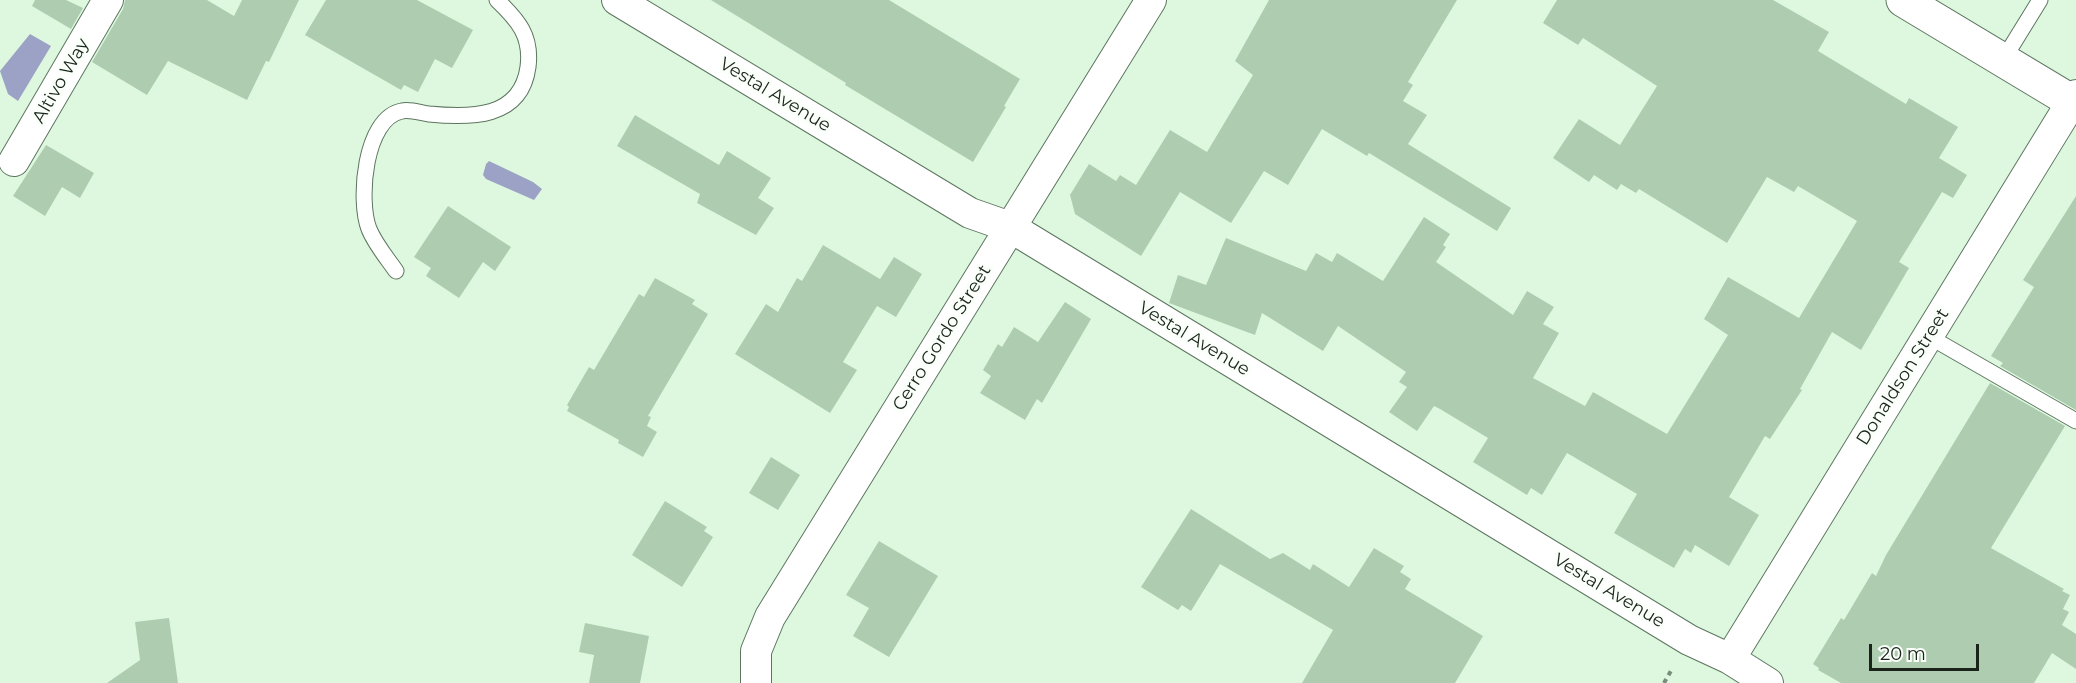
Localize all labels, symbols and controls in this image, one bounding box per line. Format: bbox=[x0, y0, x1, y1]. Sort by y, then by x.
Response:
street label: Altivo Way bbox=[28, 35, 94, 127]
street label: Vestal Avenue bbox=[715, 53, 835, 137]
street label: Cerro Gordo Street bbox=[888, 261, 996, 415]
street label: Vestal Avenue bbox=[1134, 297, 1254, 381]
street label: Donaldson Street bbox=[1852, 305, 1954, 449]
street label: Vestal Avenue bbox=[1549, 549, 1669, 633]
scale bar bbox=[1872, 632, 1982, 670]
text: 20 m bbox=[1880, 643, 1926, 665]

